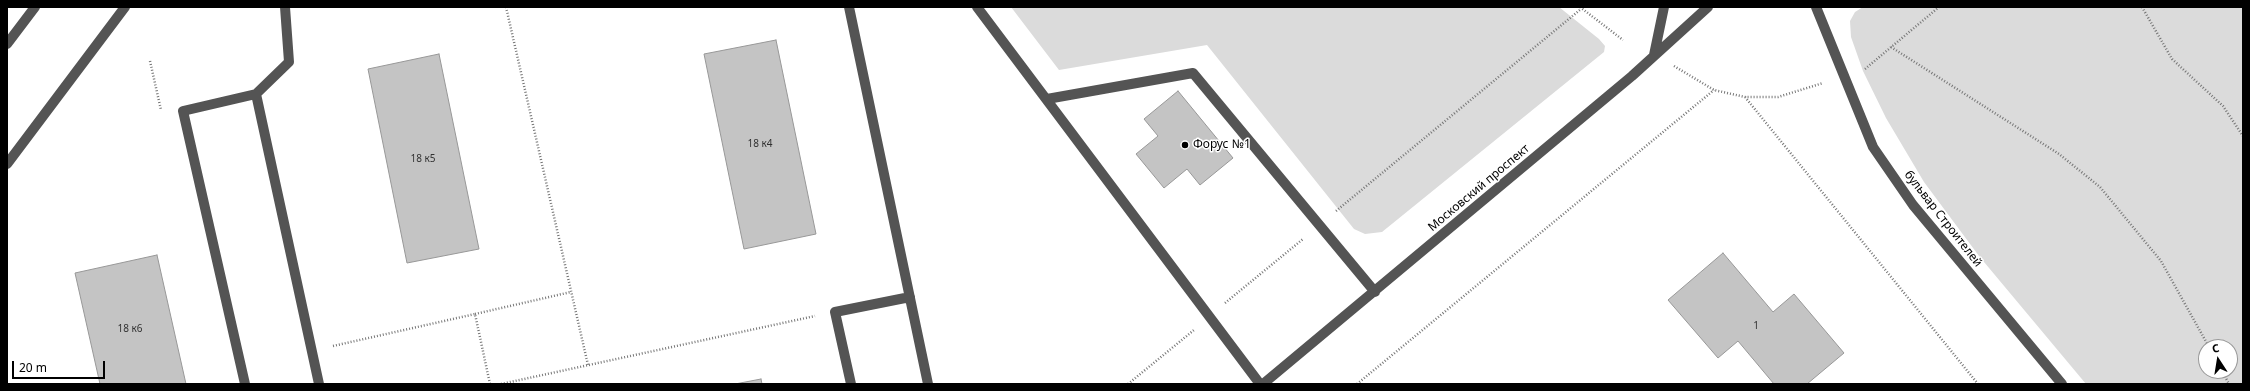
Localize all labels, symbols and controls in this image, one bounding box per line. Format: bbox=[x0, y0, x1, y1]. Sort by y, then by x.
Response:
house number: 18 к4 bbox=[747, 138, 773, 150]
place label: Форус №1 bbox=[1193, 138, 1251, 152]
marker: Форус №1 bbox=[1180, 140, 1190, 150]
street label: Московский проспект bbox=[1425, 141, 1533, 235]
house number: 18 к5 bbox=[410, 153, 436, 165]
street label: бульвар Строителей bbox=[1901, 168, 1985, 270]
house number: 1 bbox=[1753, 320, 1759, 332]
house number: 18 к6 bbox=[117, 323, 143, 335]
north arrow bbox=[2198, 339, 2238, 379]
text: С bbox=[2211, 340, 2221, 356]
scale bar bbox=[14, 353, 107, 379]
text: 20 m bbox=[19, 359, 47, 376]

